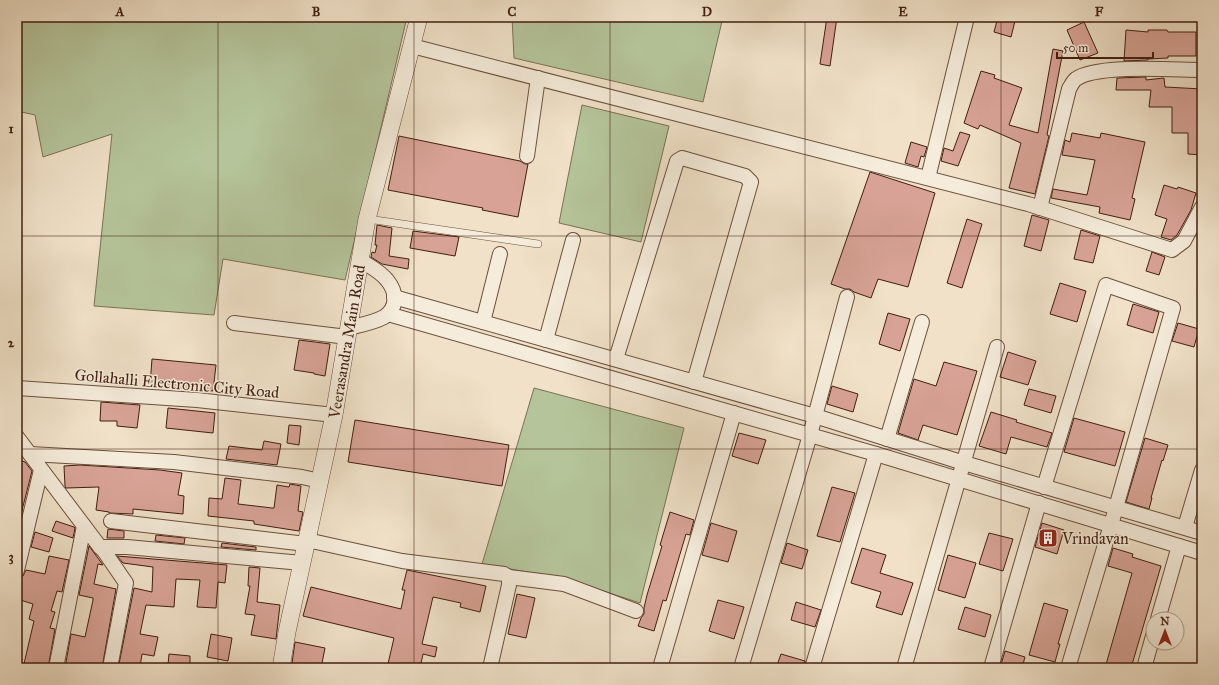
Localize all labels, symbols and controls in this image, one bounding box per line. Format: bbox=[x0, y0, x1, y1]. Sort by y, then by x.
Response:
text: A bbox=[115, 4, 125, 20]
text: B bbox=[312, 4, 321, 20]
text: C bbox=[508, 4, 517, 20]
text: D bbox=[702, 4, 712, 20]
text: E bbox=[898, 4, 908, 20]
text: F bbox=[1095, 4, 1104, 20]
scale bar bbox=[1057, 34, 1153, 60]
text: 50 m bbox=[1063, 41, 1088, 55]
text: 1 bbox=[8, 121, 14, 137]
street label: Veerasandra Main Road bbox=[324, 263, 369, 421]
text: 2 bbox=[8, 335, 15, 351]
street label: Gollahalli Electronic City Road bbox=[74, 365, 280, 402]
building icon: Vrindavan bbox=[1037, 527, 1059, 549]
place label: Vrindavan bbox=[1061, 529, 1129, 548]
text: 3 bbox=[8, 549, 14, 565]
north arrow bbox=[1145, 611, 1185, 651]
text: N bbox=[1160, 615, 1170, 628]

